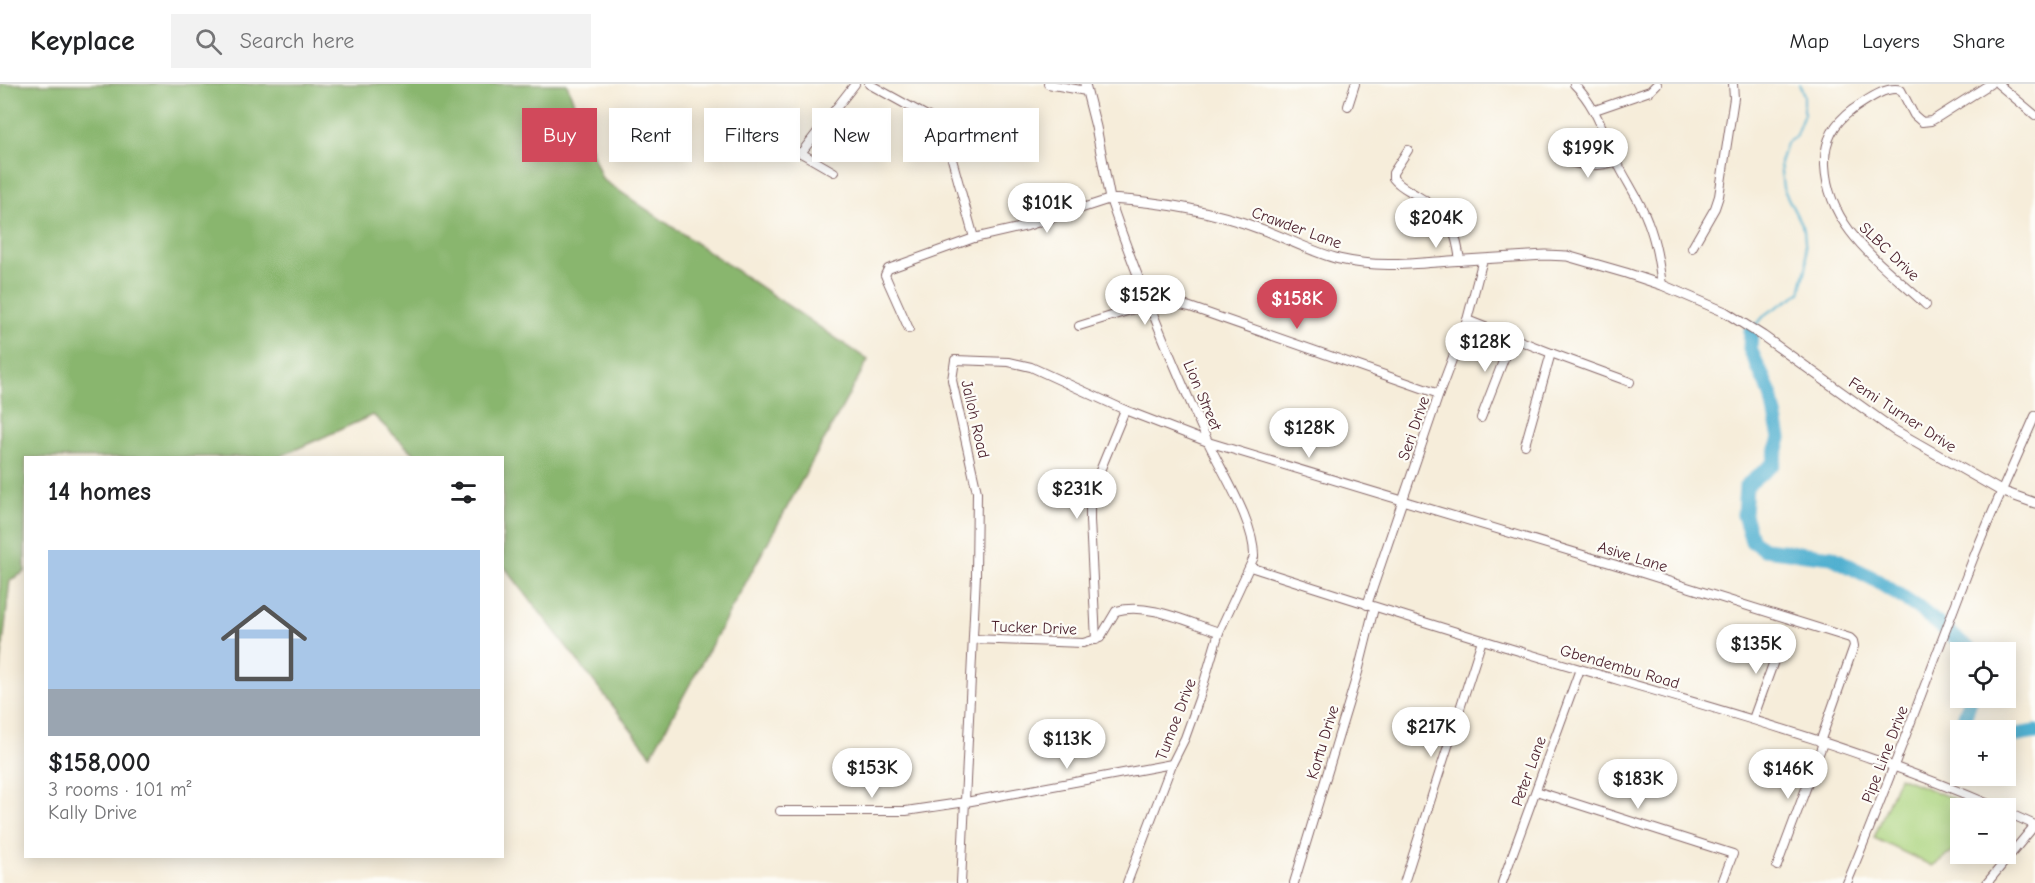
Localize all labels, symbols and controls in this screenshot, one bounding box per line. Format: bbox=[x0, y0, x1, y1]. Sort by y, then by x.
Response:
search box bbox=[171, 14, 591, 68]
text: Keyplace bbox=[30, 25, 135, 57]
icon: search bbox=[192, 25, 225, 58]
text: Search here bbox=[240, 28, 354, 54]
text: Map bbox=[1790, 29, 1829, 53]
text: Layers bbox=[1862, 29, 1920, 53]
text: Share bbox=[1953, 29, 2005, 53]
chip: Buy bbox=[522, 108, 597, 162]
chip: Rent bbox=[609, 108, 692, 162]
chip: Filters bbox=[704, 108, 800, 162]
chip: New bbox=[812, 108, 891, 162]
chip: Apartment bbox=[903, 108, 1039, 162]
pin: $199K bbox=[1546, 128, 1630, 179]
text: $199K bbox=[1562, 136, 1614, 159]
pin: $101K bbox=[1005, 183, 1089, 234]
text: $101K bbox=[1022, 191, 1072, 214]
pin: $204K bbox=[1394, 198, 1478, 249]
street label: Crawder Lane bbox=[1249, 203, 1344, 253]
text: $204K bbox=[1409, 206, 1463, 229]
street label: SLBC Drive bbox=[1856, 219, 1923, 285]
pin: $152K bbox=[1103, 275, 1187, 326]
pin: $158K bbox=[1255, 279, 1339, 330]
text: $152K bbox=[1119, 283, 1171, 306]
text: $158K bbox=[1271, 287, 1323, 310]
pin: $128K bbox=[1443, 322, 1527, 373]
text: $128K bbox=[1459, 330, 1511, 353]
street label: Lion Street bbox=[1179, 358, 1225, 434]
street label: Femi Turner Drive bbox=[1845, 373, 1960, 456]
street label: Jalloh Road bbox=[957, 378, 993, 460]
street label: Seri Drive bbox=[1395, 394, 1433, 463]
pin: $128K bbox=[1267, 408, 1351, 459]
text: $128K bbox=[1283, 416, 1335, 439]
pin: $231K bbox=[1035, 469, 1119, 520]
icon: filters bbox=[447, 476, 480, 509]
text: 14 homes bbox=[48, 477, 151, 507]
text: $231K bbox=[1052, 477, 1102, 500]
street label: Asive Lane bbox=[1596, 538, 1670, 576]
icon: home bbox=[210, 589, 318, 697]
street label: Tucker Drive bbox=[991, 618, 1077, 638]
pin: $135K bbox=[1714, 624, 1798, 675]
text: $135K bbox=[1730, 632, 1782, 655]
street label: Gbendembu Road bbox=[1558, 641, 1681, 693]
map controls bbox=[1950, 642, 2016, 864]
button: locate bbox=[1950, 642, 2016, 708]
street label: Tumoe Drive bbox=[1152, 676, 1200, 763]
street label: Kortu Drive bbox=[1303, 703, 1343, 781]
street label: Pipe Line Drive bbox=[1858, 703, 1912, 806]
pin: $217K bbox=[1389, 707, 1473, 758]
text: $217K bbox=[1406, 715, 1456, 738]
pin: $113K bbox=[1025, 719, 1109, 770]
button: + bbox=[1950, 720, 2016, 786]
text: $113K bbox=[1043, 727, 1091, 750]
street label: Peter Lane bbox=[1508, 734, 1550, 809]
text: $158,000 bbox=[48, 748, 151, 778]
pin: $153K bbox=[830, 748, 914, 799]
pin: $146K bbox=[1746, 749, 1830, 800]
text: $153K bbox=[846, 756, 898, 779]
text: $146K bbox=[1763, 757, 1813, 780]
pin: $183K bbox=[1596, 759, 1680, 810]
text: $183K bbox=[1612, 767, 1664, 790]
text: 3 rooms · 101 m² bbox=[48, 778, 192, 801]
button: − bbox=[1950, 798, 2016, 864]
text: Kally Drive bbox=[48, 801, 137, 824]

